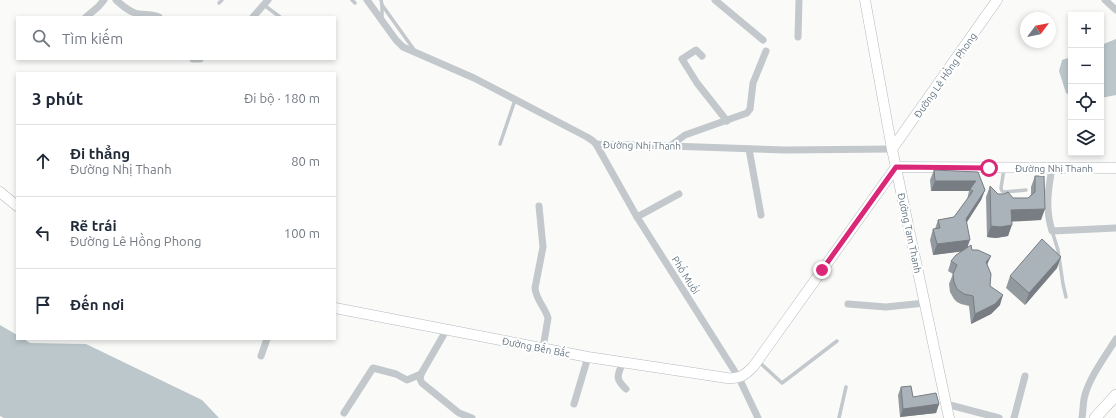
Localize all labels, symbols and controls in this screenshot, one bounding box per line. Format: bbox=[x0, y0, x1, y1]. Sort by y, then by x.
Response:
north arrow bbox=[1020, 12, 1056, 48]
map controls bbox=[1068, 12, 1104, 156]
button: + bbox=[1068, 12, 1104, 48]
search box bbox=[16, 16, 336, 60]
icon: search bbox=[30, 27, 52, 49]
text: Tìm kiếm bbox=[62, 30, 123, 47]
street label: Đường Lê Hồng Phong bbox=[911, 30, 979, 120]
button: − bbox=[1068, 48, 1104, 84]
button: locate bbox=[1068, 84, 1104, 120]
text: 3 phút bbox=[32, 89, 83, 108]
text: Đi bộ · 180 m bbox=[244, 91, 320, 105]
button: layers bbox=[1068, 120, 1104, 156]
street label: Đường Nhị Thanh bbox=[603, 139, 681, 153]
text: Đi thẳng bbox=[70, 145, 130, 162]
icon: ahead bbox=[32, 150, 54, 172]
text: 80 m bbox=[291, 154, 320, 168]
route start bbox=[980, 159, 998, 177]
text: Đường Nhị Thanh bbox=[70, 162, 172, 176]
street label: Đường Nhị Thanh bbox=[1015, 163, 1093, 175]
street label: Đường Tam Thanh bbox=[896, 192, 923, 274]
text: Rẽ trái bbox=[70, 217, 117, 234]
icon: left bbox=[32, 222, 54, 244]
text: 100 m bbox=[284, 226, 320, 240]
text: Đường Lê Hồng Phong bbox=[70, 234, 202, 248]
street label: Phố Muối bbox=[670, 254, 703, 296]
route end bbox=[813, 261, 831, 279]
icon: arrive bbox=[32, 294, 54, 316]
text: Đến nơi bbox=[70, 296, 124, 313]
street label: Đường Bến Bắc bbox=[501, 334, 571, 360]

